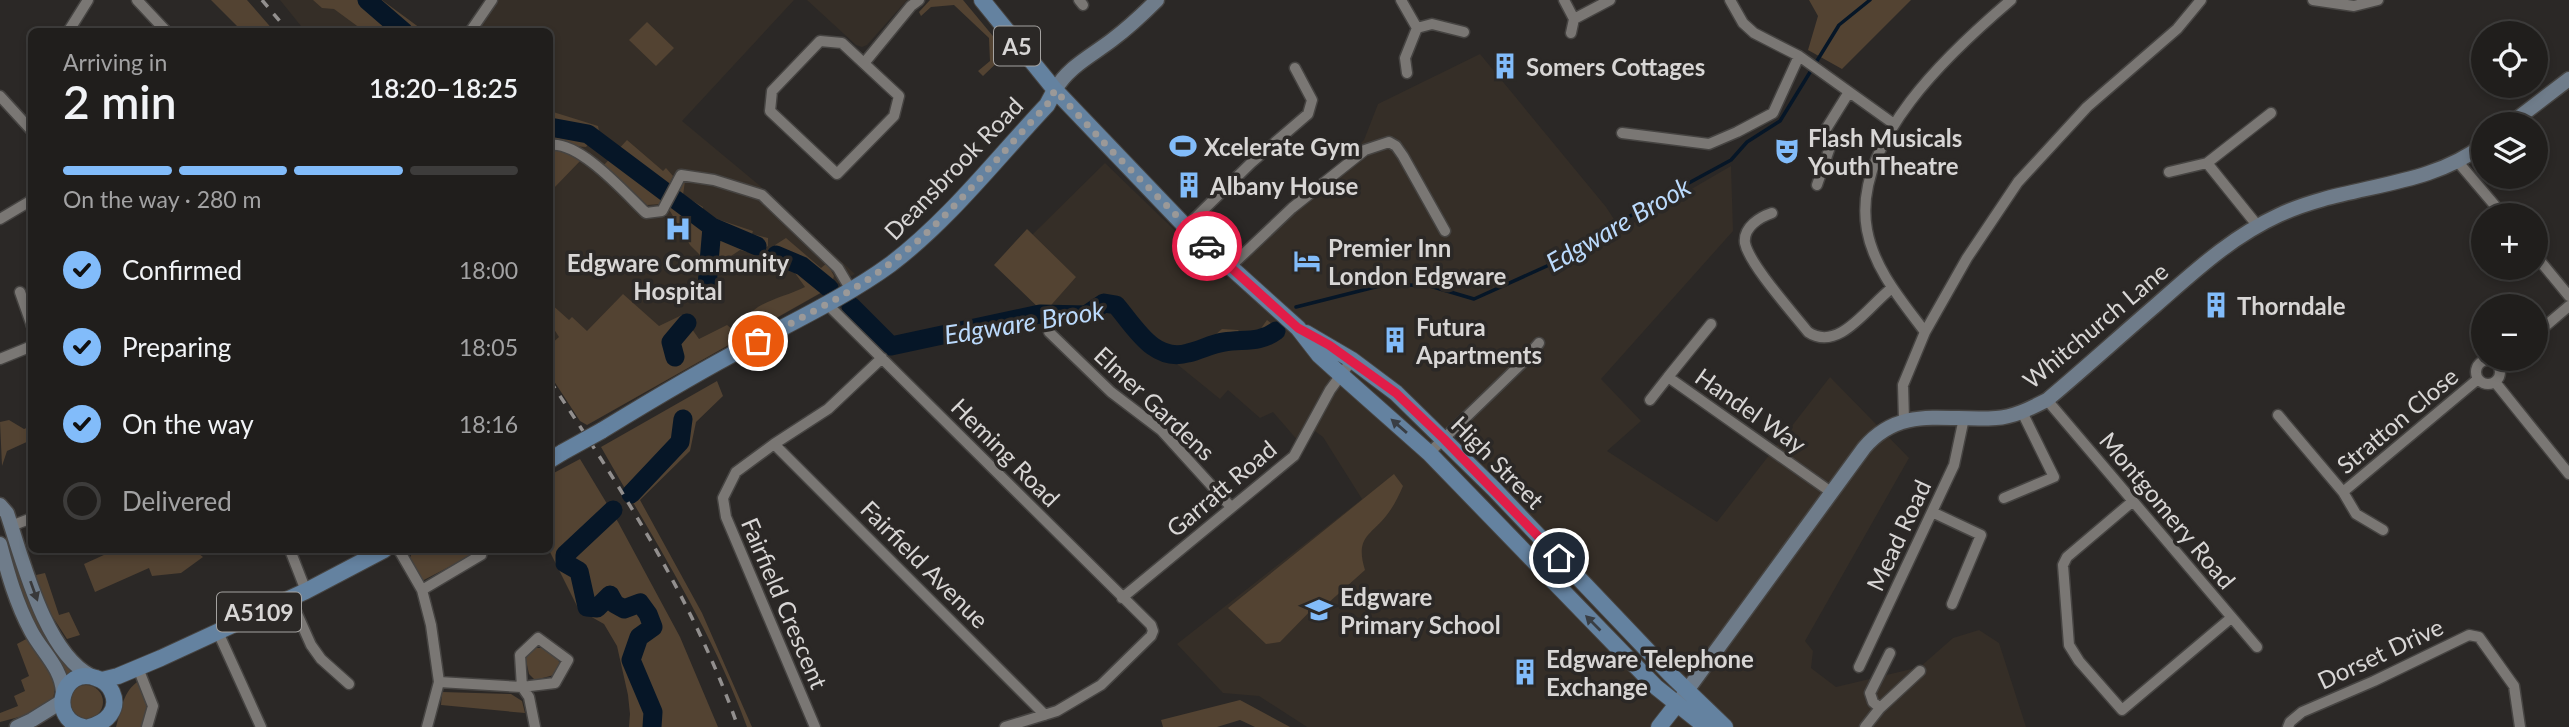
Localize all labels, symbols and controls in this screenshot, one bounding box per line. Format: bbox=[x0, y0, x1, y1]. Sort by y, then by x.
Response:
map controls bbox=[2471, 21, 2548, 371]
button: locate bbox=[2471, 21, 2548, 98]
road number: A5 bbox=[994, 26, 1040, 66]
text: Arriving in bbox=[63, 48, 167, 76]
building icon: Somers Cottages bbox=[1490, 51, 1520, 81]
place label: Somers Cottages bbox=[1526, 52, 1705, 81]
text: 18:20–18:25 bbox=[369, 72, 518, 104]
text: 2 min bbox=[63, 74, 177, 129]
street label: Deansbrook Road bbox=[878, 91, 1028, 245]
button: layers bbox=[2471, 112, 2548, 189]
place label: Flash Musicals Youth Theatre bbox=[1807, 123, 1962, 180]
sports icon: Xcelerate Gym bbox=[1168, 131, 1198, 161]
place label: Xcelerate Gym bbox=[1204, 132, 1360, 161]
theatre icon: Flash Musicals Youth Theatre bbox=[1772, 136, 1802, 166]
water label: Edgware Brook bbox=[1540, 169, 1697, 278]
building icon: Albany House bbox=[1174, 170, 1204, 200]
place label: Albany House bbox=[1209, 171, 1358, 200]
text: On the way · 280 m bbox=[63, 185, 262, 213]
button: + bbox=[2471, 203, 2548, 280]
courier bbox=[1172, 211, 1242, 281]
hospital icon: Edgware Community Hospital bbox=[663, 214, 693, 244]
icon: car bbox=[1188, 227, 1226, 265]
place label: Premier Inn London Edgware bbox=[1328, 233, 1506, 290]
hotel icon: Premier Inn London Edgware bbox=[1292, 246, 1322, 276]
place label: Edgware Community Hospital bbox=[567, 248, 790, 305]
icon: check bbox=[63, 251, 101, 289]
text: Confirmed bbox=[122, 254, 242, 286]
text: 18:00 bbox=[459, 256, 518, 284]
street label: Whitchurch Lane bbox=[2017, 256, 2173, 394]
building icon: Thorndale bbox=[2201, 290, 2231, 320]
place label: Thorndale bbox=[2237, 291, 2346, 320]
water label: Edgware Brook bbox=[942, 293, 1107, 350]
button: − bbox=[2471, 294, 2548, 371]
pin bbox=[728, 311, 788, 371]
place label: Futura Apartments bbox=[1415, 312, 1542, 369]
icon: bag bbox=[739, 322, 777, 360]
building icon: Futura Apartments bbox=[1380, 325, 1410, 355]
icon: check bbox=[63, 328, 101, 366]
text: Preparing bbox=[122, 331, 231, 363]
text: 18:05 bbox=[459, 333, 518, 361]
street label: Elmer Gardens bbox=[1089, 340, 1221, 466]
street label: Handel Way bbox=[1690, 361, 1812, 459]
street label: Stratton Close bbox=[2331, 361, 2463, 479]
street label: Heming Road bbox=[946, 392, 1066, 512]
icon: check bbox=[63, 405, 101, 443]
text: On the way bbox=[122, 408, 254, 440]
text: 18:16 bbox=[459, 410, 518, 438]
street label: High Street bbox=[1446, 410, 1551, 515]
one-way arrow bbox=[1390, 418, 1408, 434]
street label: Montgomery Road bbox=[2094, 426, 2242, 594]
street label: Garratt Road bbox=[1160, 434, 1282, 542]
street label: Mead Road bbox=[1860, 475, 1936, 595]
text: Delivered bbox=[122, 485, 232, 517]
street label: Fairfield Avenue bbox=[855, 494, 995, 634]
street label: Fairfield Crescent bbox=[736, 513, 834, 693]
pin bbox=[1529, 528, 1589, 588]
icon: home bbox=[1540, 539, 1578, 577]
one-way arrow bbox=[28, 580, 39, 601]
place label: Edgware Primary School bbox=[1340, 582, 1501, 639]
road number: A5109 bbox=[217, 592, 301, 632]
school or university icon: Edgware Primary School bbox=[1304, 595, 1334, 625]
street label: Dorset Drive bbox=[2313, 611, 2447, 695]
one-way arrow bbox=[1585, 615, 1602, 631]
place label: Edgware Telephone Exchange bbox=[1546, 644, 1754, 701]
building icon: Edgware Telephone Exchange bbox=[1510, 657, 1540, 687]

